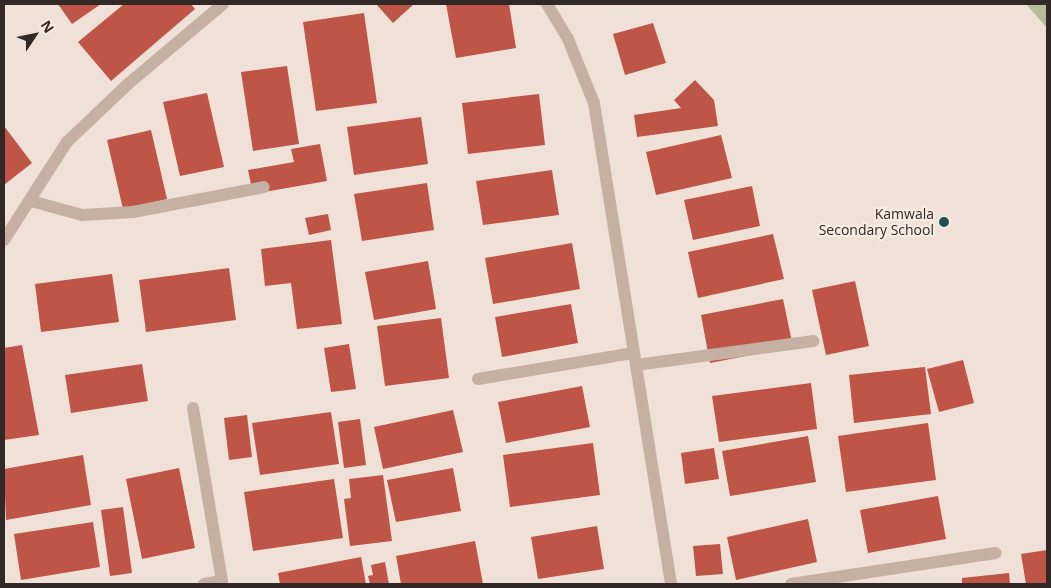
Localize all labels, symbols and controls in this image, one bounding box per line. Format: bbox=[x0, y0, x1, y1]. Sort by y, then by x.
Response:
north arrow bbox=[10, 10, 60, 60]
text: N bbox=[37, 16, 59, 36]
place label: Kamwala Secondary School bbox=[819, 206, 934, 238]
marker: Kamwala Secondary School bbox=[938, 216, 950, 228]

